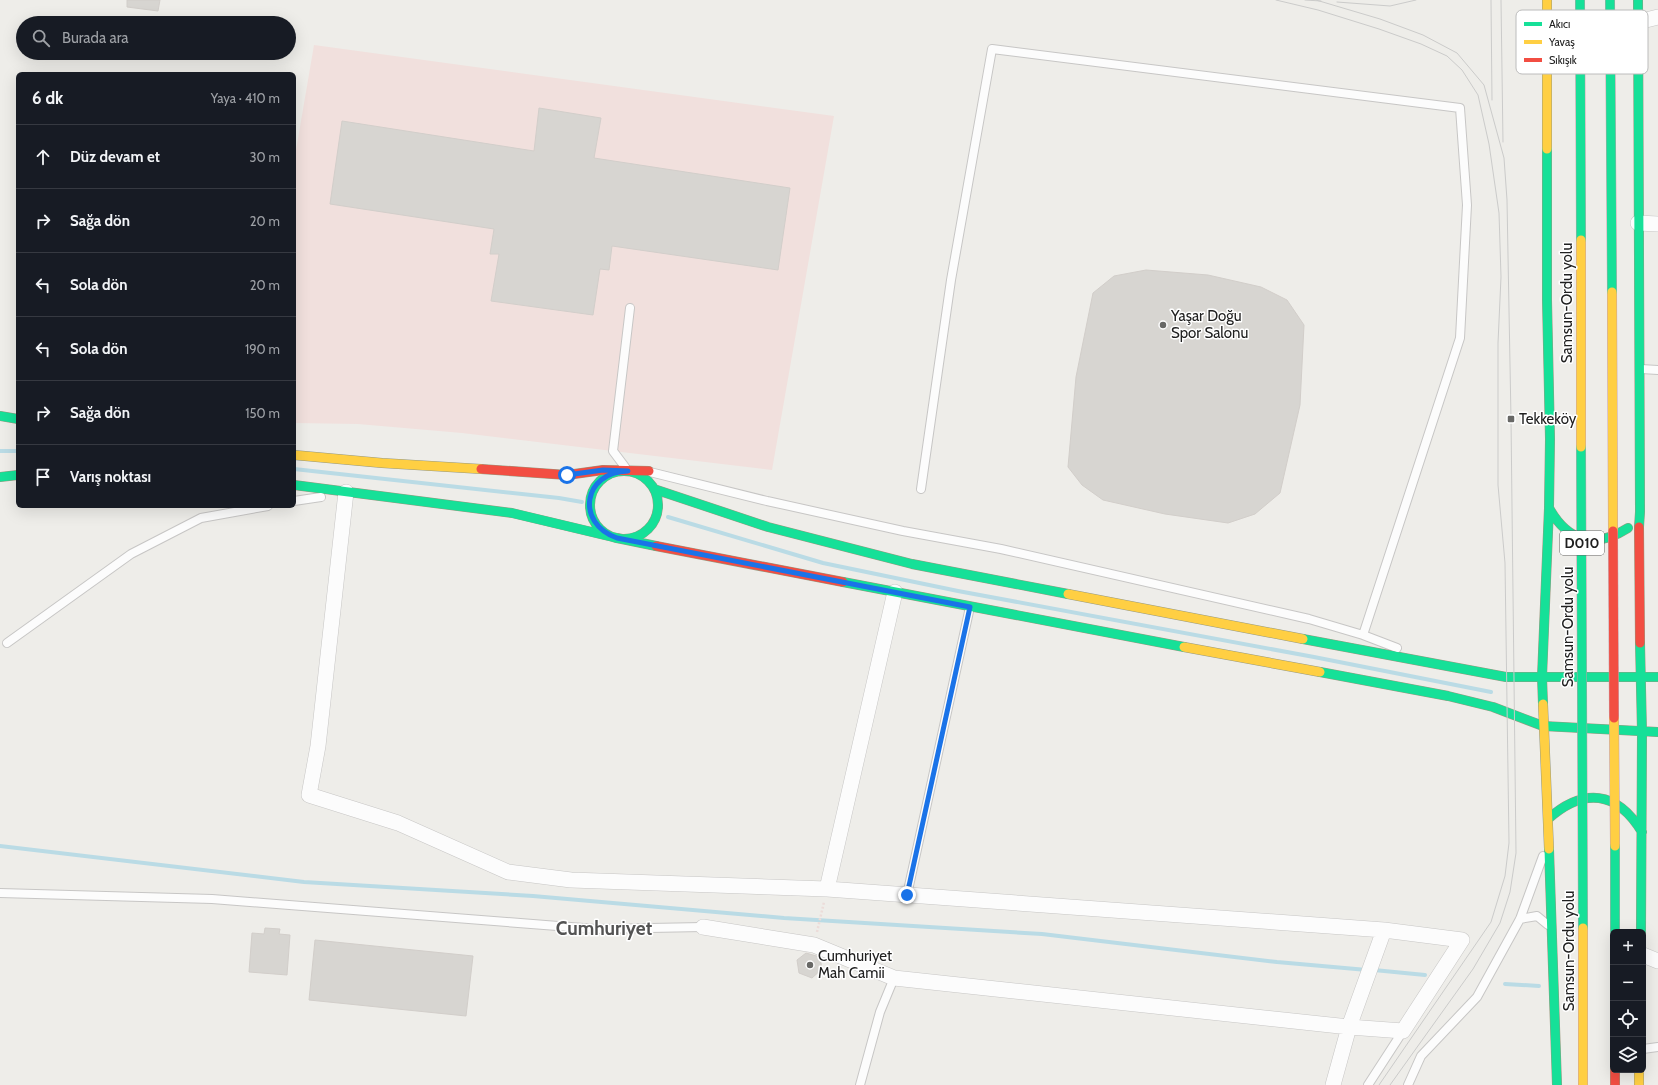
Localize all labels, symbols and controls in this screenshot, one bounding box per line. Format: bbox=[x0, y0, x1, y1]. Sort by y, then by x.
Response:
legend bbox=[1516, 10, 1648, 74]
search box bbox=[16, 16, 296, 60]
text: Akıcı bbox=[1549, 17, 1570, 31]
icon: search bbox=[30, 27, 52, 49]
text: Burada ara bbox=[62, 29, 129, 47]
text: Yavaş bbox=[1548, 35, 1575, 49]
text: Sıkışık bbox=[1549, 53, 1577, 67]
text: 6 dk bbox=[32, 88, 63, 108]
text: Yaya · 410 m bbox=[211, 90, 280, 106]
icon: ahead bbox=[32, 146, 54, 168]
text: Düz devam et bbox=[70, 148, 160, 166]
text: 30 m bbox=[250, 149, 280, 165]
icon: right bbox=[32, 210, 54, 232]
text: Sağa dön bbox=[70, 212, 130, 230]
text: 20 m bbox=[250, 213, 280, 229]
street label: Samsun-Ordu yolu bbox=[1558, 243, 1576, 363]
icon: left bbox=[32, 274, 54, 296]
text: Sola dön bbox=[70, 276, 127, 294]
text: 20 m bbox=[250, 277, 280, 293]
place label: Yaşar Doğu Spor Salonu bbox=[1170, 307, 1248, 342]
marker: Yaşar Doğu Spor Salonu bbox=[1158, 320, 1168, 330]
icon: left bbox=[32, 338, 54, 360]
text: Sola dön bbox=[70, 340, 127, 358]
text: 190 m bbox=[245, 341, 280, 357]
icon: right bbox=[32, 402, 54, 424]
text: Sağa dön bbox=[70, 404, 130, 422]
text: 150 m bbox=[245, 405, 280, 421]
place label: Tekkeköy bbox=[1519, 410, 1577, 428]
marker: Tekkeköy bbox=[1506, 414, 1516, 424]
icon: arrive bbox=[32, 466, 54, 488]
route start bbox=[558, 466, 576, 484]
text: Varış noktası bbox=[70, 468, 151, 486]
road number: D010 bbox=[1560, 531, 1604, 555]
street label: Samsun-Ordu yolu bbox=[1559, 567, 1577, 687]
route end bbox=[898, 886, 916, 904]
street label: Samsun-Ordu yolu bbox=[1560, 891, 1578, 1011]
district label: Cumhuriyet bbox=[556, 917, 653, 940]
map controls bbox=[1610, 929, 1646, 1073]
button: + bbox=[1610, 929, 1646, 965]
place label: Cumhuriyet Mah Camii bbox=[818, 947, 892, 982]
marker: Cumhuriyet Mah Camii bbox=[805, 960, 815, 970]
button: − bbox=[1610, 965, 1646, 1001]
button: locate bbox=[1610, 1001, 1646, 1037]
button: layers bbox=[1610, 1037, 1646, 1073]

